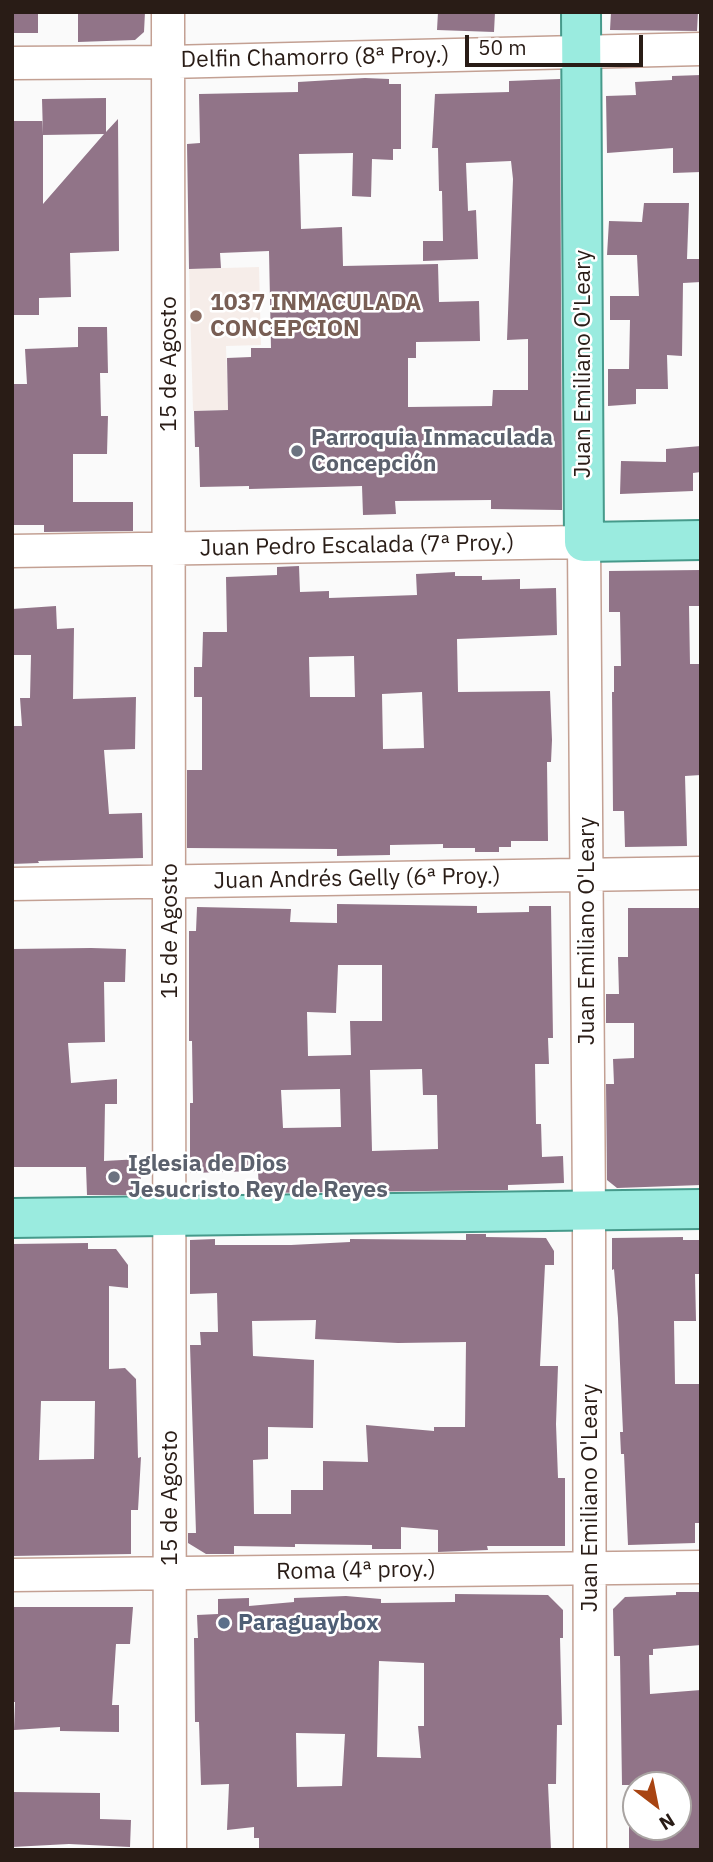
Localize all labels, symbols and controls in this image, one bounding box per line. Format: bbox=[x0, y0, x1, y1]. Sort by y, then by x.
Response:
scale bar bbox=[468, 21, 646, 65]
text: 50 m bbox=[478, 33, 527, 61]
street label: Delfin Chamorro (8ª Proy.) bbox=[180, 42, 450, 74]
street label: Juan Emiliano O'Leary bbox=[569, 250, 597, 478]
place label: 1037 INMACULADA CONCEPCION bbox=[210, 289, 421, 343]
street label: 15 de Agosto bbox=[155, 296, 183, 432]
marker: 1037 INMACULADA CONCEPCION bbox=[188, 308, 204, 324]
place label: Parroquia Inmaculada Concepción bbox=[311, 424, 553, 478]
marker: Parroquia Inmaculada Concepción bbox=[289, 443, 305, 459]
street label: Juan Pedro Escalada (7ª Proy.) bbox=[199, 529, 515, 563]
street label: Juan Emiliano O'Leary bbox=[573, 817, 601, 1045]
street label: 15 de Agosto bbox=[156, 863, 184, 999]
street label: Juan Andrés Gelly (6ª Proy.) bbox=[213, 863, 501, 895]
place label: Iglesia de Dios Jesucristo Rey de Reyes bbox=[128, 1150, 388, 1204]
marker: Iglesia de Dios Jesucristo Rey de Reyes bbox=[106, 1169, 122, 1185]
street label: Juan Emiliano O'Leary bbox=[576, 1384, 604, 1612]
street label: 15 de Agosto bbox=[156, 1430, 184, 1566]
street label: Roma (4ª proy.) bbox=[276, 1556, 436, 1586]
place label: Paraguaybox bbox=[238, 1609, 379, 1637]
marker: Paraguaybox bbox=[216, 1615, 232, 1631]
north arrow bbox=[622, 1771, 692, 1841]
text: N bbox=[655, 1808, 679, 1836]

